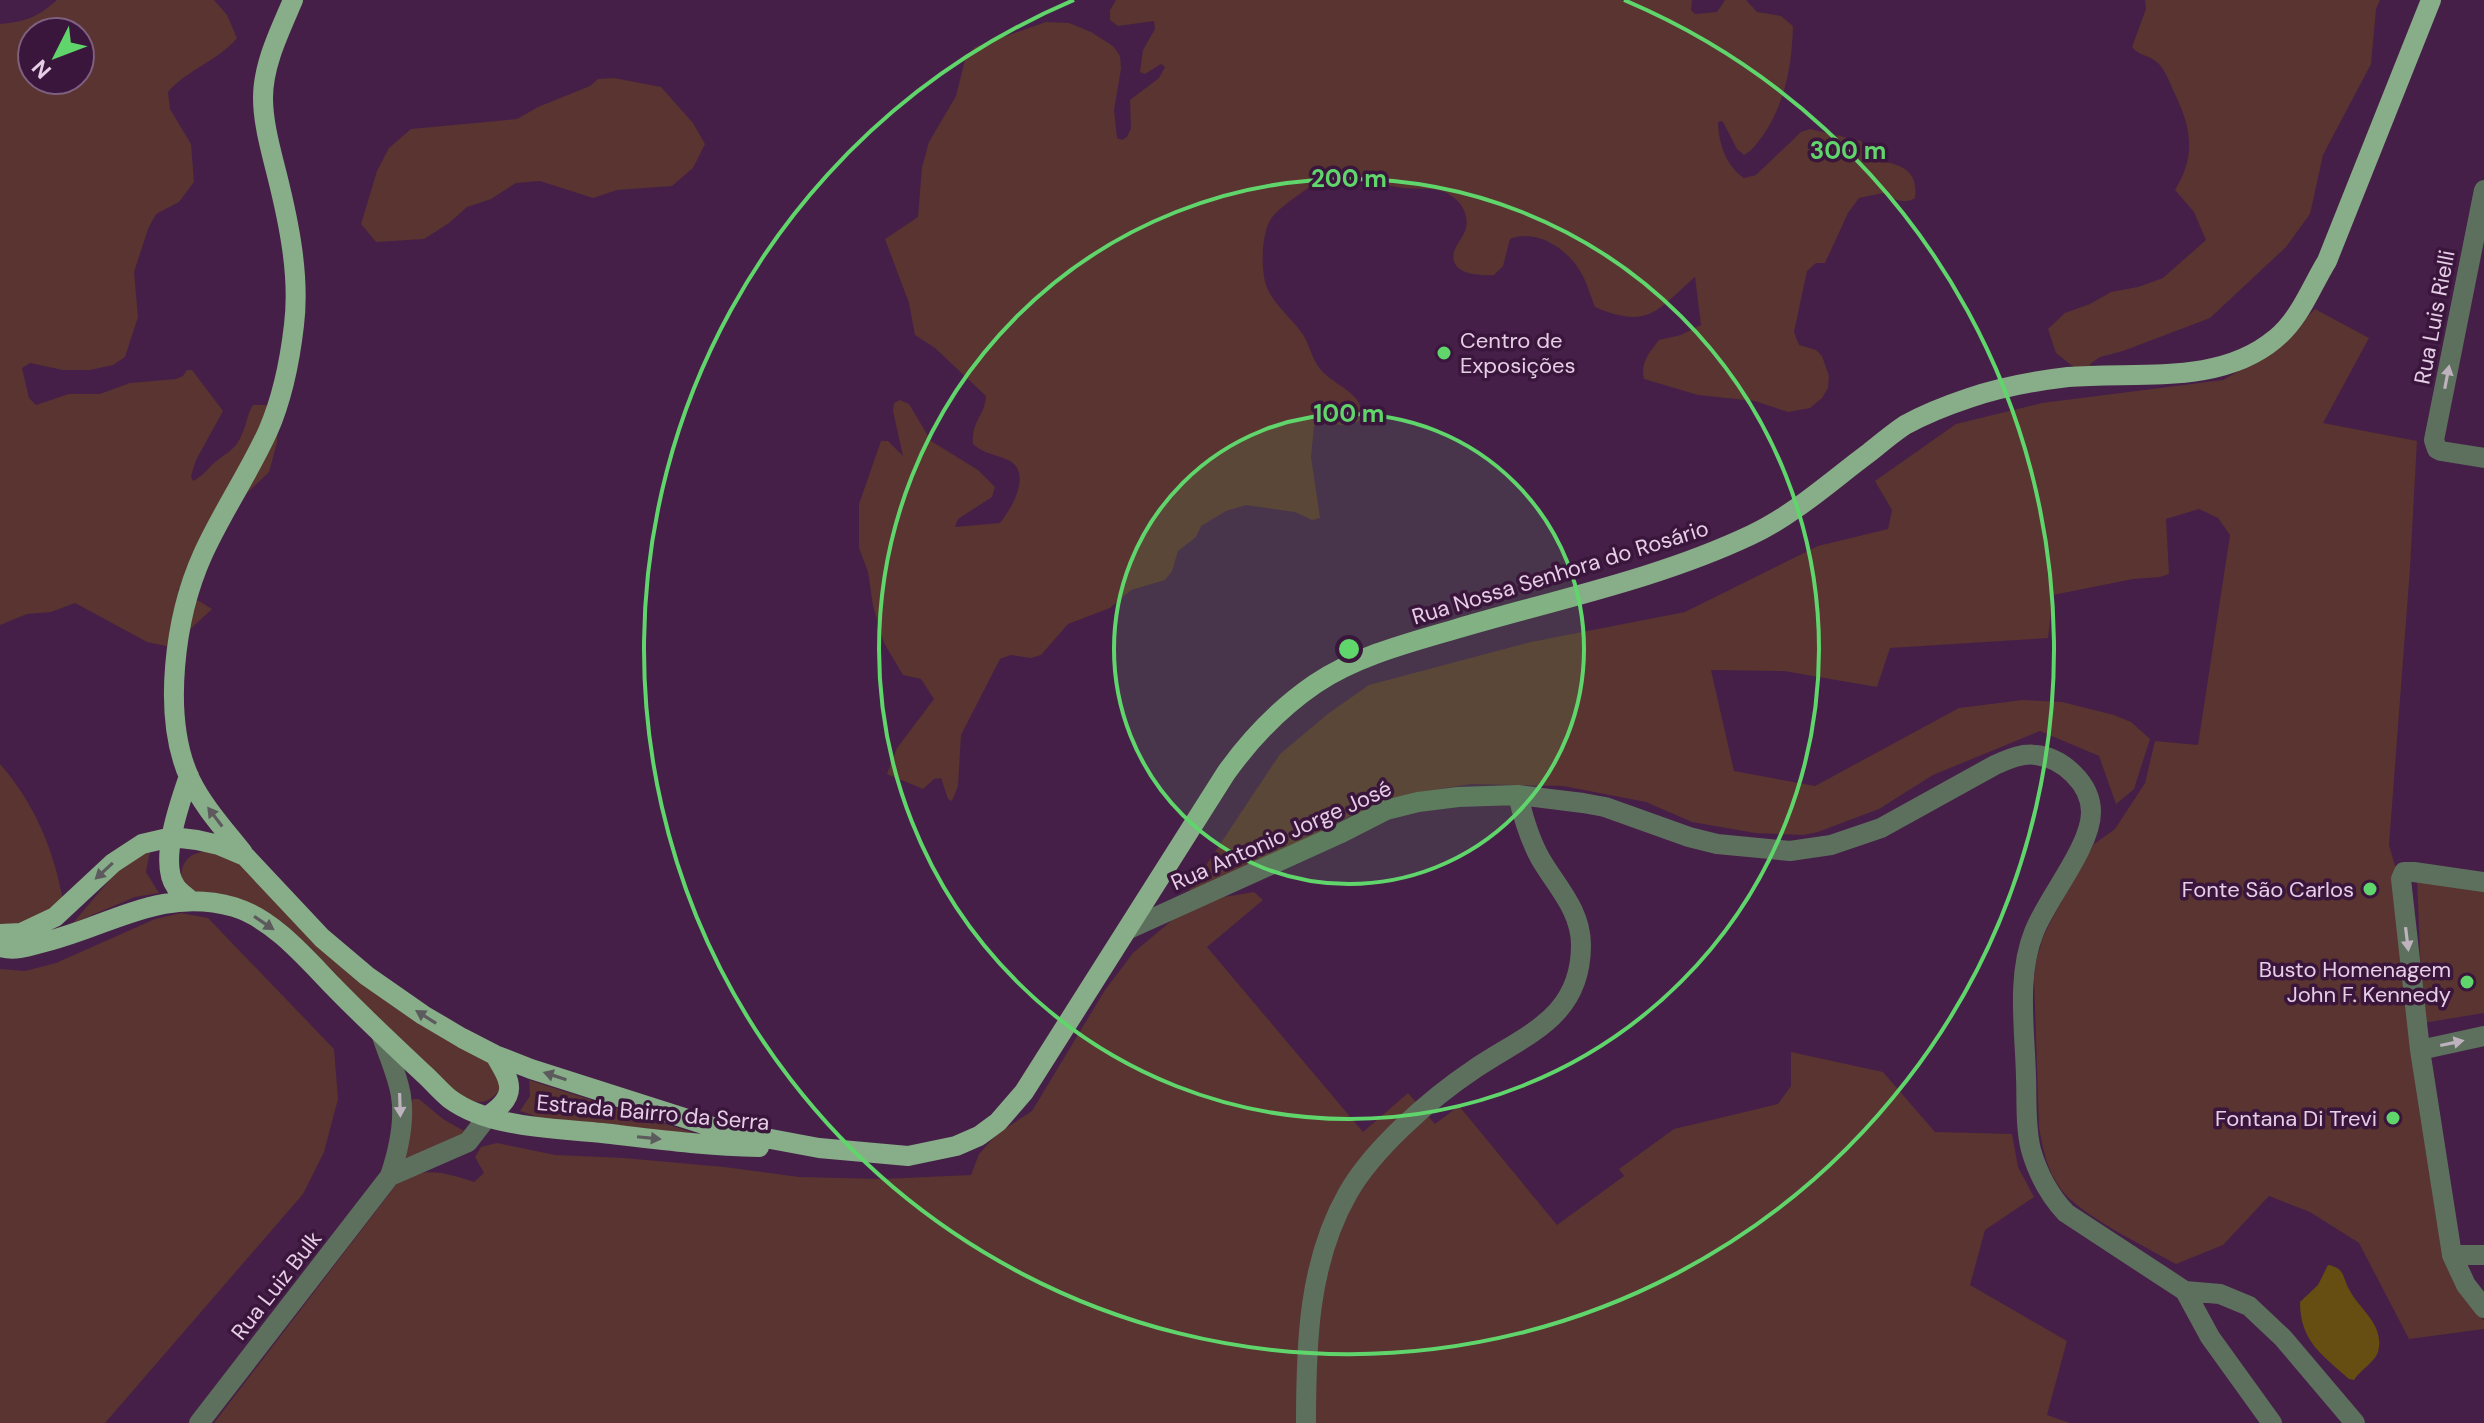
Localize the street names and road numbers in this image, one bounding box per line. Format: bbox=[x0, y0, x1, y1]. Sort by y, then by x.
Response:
street label: Rua Luis Rielli bbox=[2407, 248, 2462, 387]
street label: Rua Nossa Senhora do Rosário bbox=[1408, 513, 1712, 631]
street label: Rua Antonio Jorge José bbox=[1166, 774, 1396, 897]
street label: Estrada Bairro da Serra bbox=[535, 1088, 771, 1137]
street label: Rua Luiz Bulk bbox=[225, 1225, 328, 1346]

